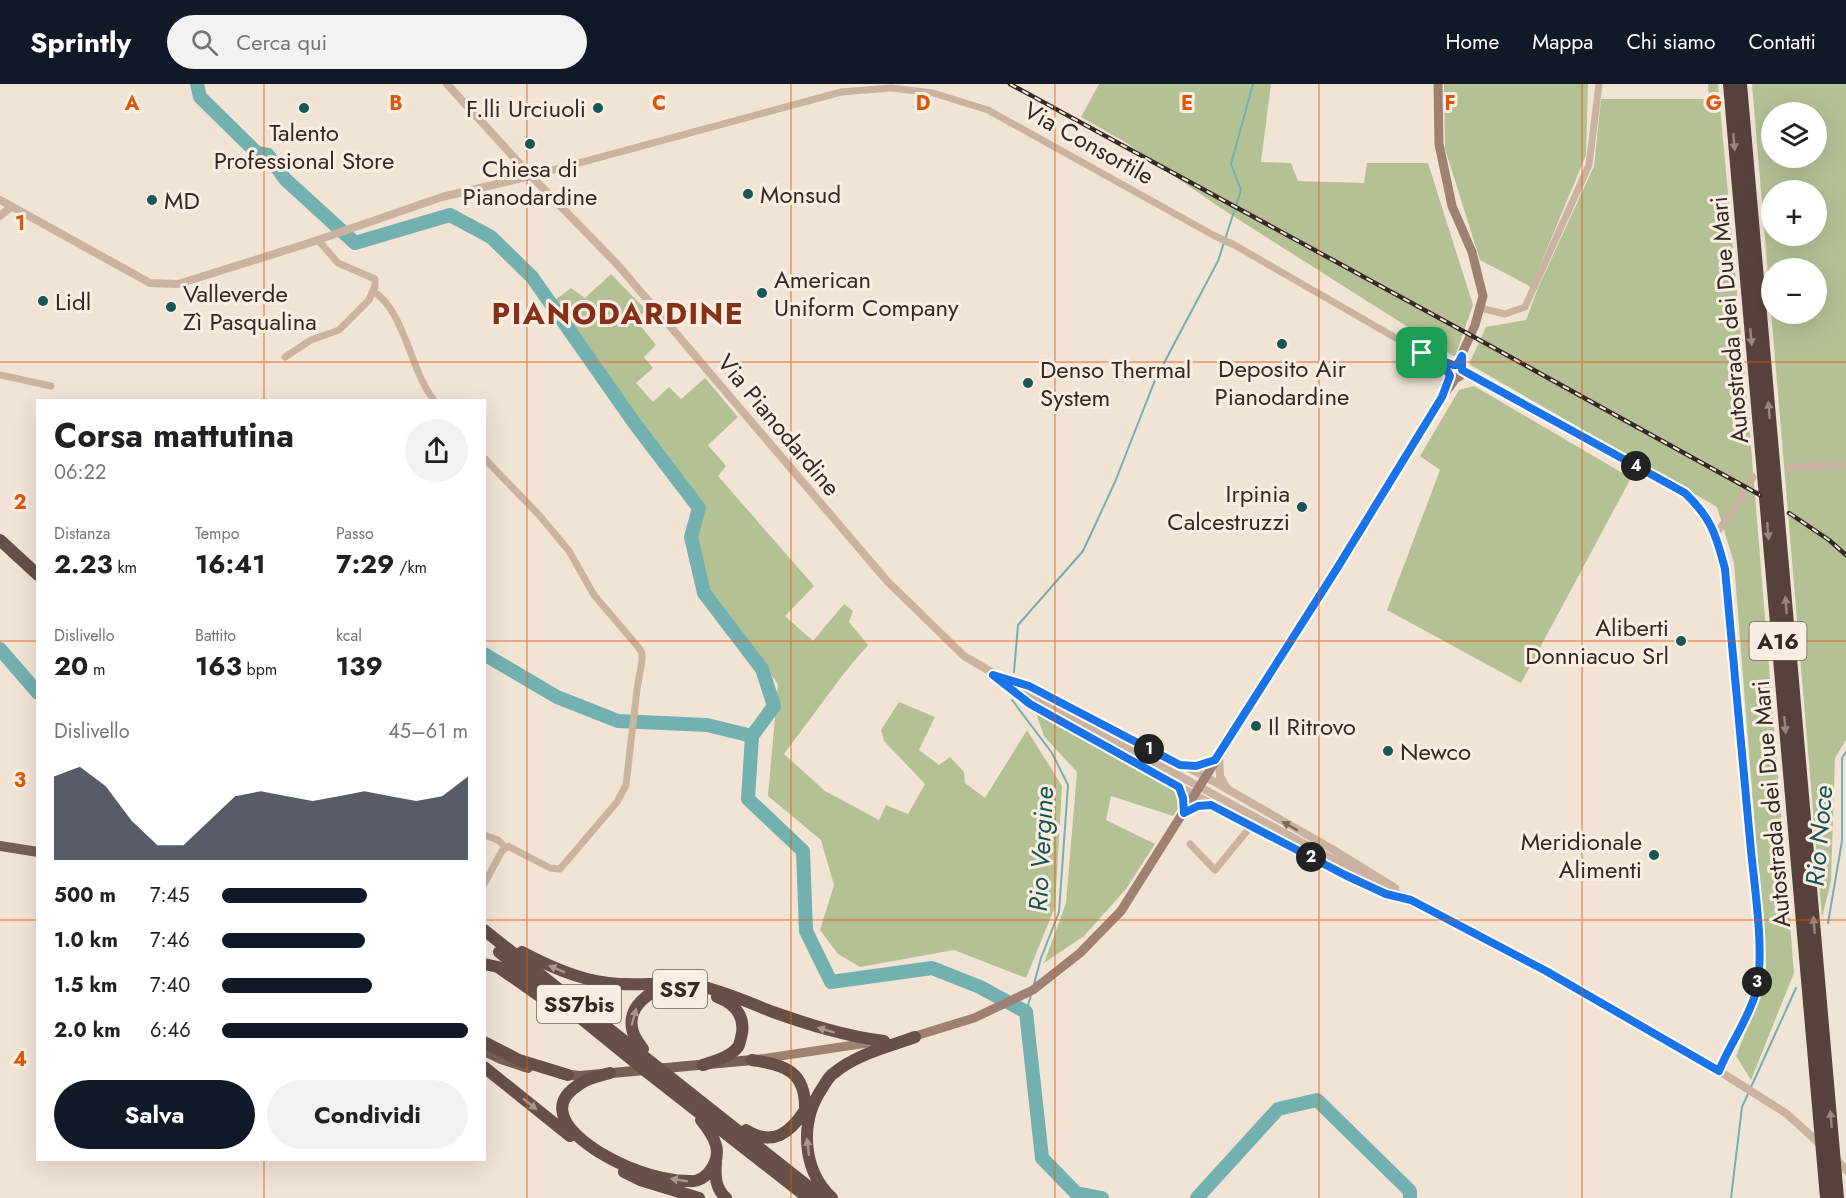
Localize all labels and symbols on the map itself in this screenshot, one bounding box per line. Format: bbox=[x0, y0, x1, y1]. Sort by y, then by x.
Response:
text: A bbox=[124, 89, 140, 118]
text: B bbox=[389, 89, 403, 118]
text: C bbox=[652, 89, 666, 118]
text: D bbox=[916, 89, 930, 118]
text: E bbox=[1181, 89, 1193, 118]
text: F bbox=[1444, 89, 1456, 118]
text: G bbox=[1706, 89, 1722, 118]
place label: F.lli Urciuoli bbox=[466, 91, 586, 126]
street label: Via Consortile bbox=[1018, 93, 1160, 193]
marker: Talento Professional Store bbox=[297, 101, 311, 115]
marker: F.lli Urciuoli bbox=[591, 101, 605, 115]
place label: Talento Professional Store bbox=[214, 115, 394, 178]
one-way arrow bbox=[1729, 133, 1739, 152]
marker: Chiesa di Pianodardine bbox=[523, 137, 537, 151]
place label: Chiesa di Pianodardine bbox=[463, 151, 597, 214]
place label: Monsud bbox=[760, 177, 841, 212]
place label: MD bbox=[164, 183, 200, 218]
marker: Monsud bbox=[741, 187, 755, 201]
marker: MD bbox=[145, 193, 159, 207]
street label: Autostrada dei Due Mari bbox=[1701, 195, 1757, 445]
text: 1 bbox=[15, 209, 25, 238]
place label: American Uniform Company bbox=[774, 262, 959, 325]
place label: Valleverde Zì Pasqualina bbox=[183, 276, 317, 339]
place label: Lidl bbox=[55, 284, 91, 319]
marker: American Uniform Company bbox=[755, 286, 769, 300]
district label: PIANODARDINE bbox=[492, 292, 744, 335]
marker: Lidl bbox=[36, 294, 50, 308]
marker: Valleverde Zì Pasqualina bbox=[164, 300, 178, 314]
pin bbox=[1396, 327, 1447, 378]
one-way arrow bbox=[1746, 327, 1756, 346]
marker: Deposito Air Pianodardine bbox=[1275, 337, 1289, 351]
street label: Via Pianodardine bbox=[709, 346, 849, 504]
place label: Deposito Air Pianodardine bbox=[1215, 351, 1349, 414]
place label: Denso Thermal System bbox=[1040, 352, 1191, 415]
marker: Denso Thermal System bbox=[1021, 376, 1035, 390]
one-way arrow bbox=[1765, 401, 1774, 420]
pin: 4 bbox=[1621, 451, 1651, 481]
place label: Irpinia Calcestruzzi bbox=[1167, 476, 1290, 539]
text: 2 bbox=[13, 488, 27, 517]
marker: Irpinia Calcestruzzi bbox=[1295, 500, 1309, 514]
one-way arrow bbox=[1763, 521, 1773, 540]
one-way arrow bbox=[1781, 595, 1791, 614]
place label: Aliberti Donniacuo Srl bbox=[1525, 610, 1669, 673]
road number: A16 bbox=[1750, 622, 1806, 660]
marker: Aliberti Donniacuo Srl bbox=[1674, 634, 1688, 648]
street label: Autostrada dei Due Mari bbox=[1743, 679, 1799, 929]
place label: Il Ritrovo bbox=[1268, 709, 1356, 744]
one-way arrow bbox=[1780, 716, 1790, 735]
marker: Il Ritrovo bbox=[1249, 719, 1263, 733]
pin: 1 bbox=[1134, 734, 1164, 764]
place label: Newco bbox=[1400, 734, 1471, 769]
marker: Newco bbox=[1381, 744, 1395, 758]
text: 3 bbox=[14, 766, 26, 795]
water label: Rio Noce bbox=[1796, 784, 1842, 888]
water label: Rio Vergine bbox=[1019, 785, 1063, 913]
one-way arrow bbox=[1282, 820, 1298, 831]
place label: Meridionale Alimenti bbox=[1521, 824, 1642, 887]
pin: 2 bbox=[1296, 842, 1326, 872]
marker: Meridionale Alimenti bbox=[1647, 848, 1661, 862]
one-way arrow bbox=[1809, 915, 1819, 934]
one-way arrow bbox=[548, 964, 566, 974]
pin: 3 bbox=[1742, 967, 1772, 997]
road number: SS7 bbox=[653, 970, 707, 1008]
road number: SS7bis bbox=[537, 985, 621, 1023]
one-way arrow bbox=[630, 1008, 639, 1026]
one-way arrow bbox=[817, 1025, 835, 1034]
text: 4 bbox=[13, 1045, 27, 1074]
one-way arrow bbox=[522, 1097, 537, 1110]
one-way arrow bbox=[1826, 1109, 1836, 1128]
one-way arrow bbox=[803, 1137, 813, 1156]
one-way arrow bbox=[669, 1175, 688, 1184]

